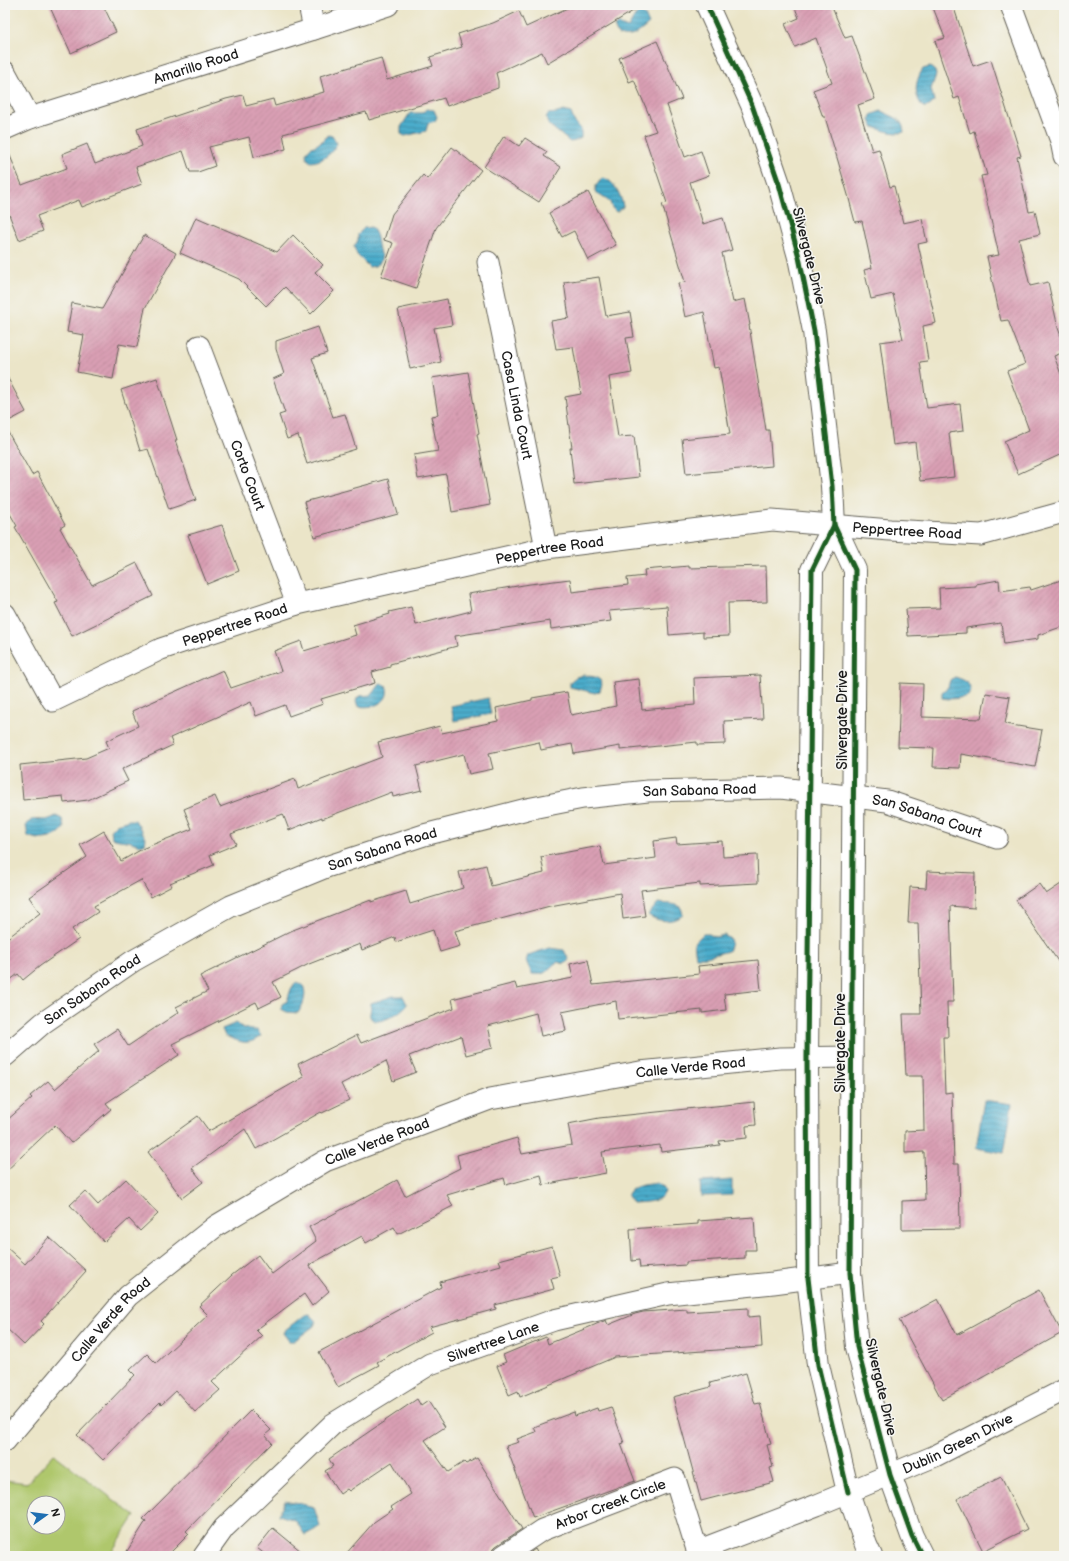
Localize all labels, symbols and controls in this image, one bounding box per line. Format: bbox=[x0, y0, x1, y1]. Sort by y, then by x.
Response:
street label: Amarillo Road bbox=[151, 45, 240, 87]
street label: Silvergate Drive bbox=[789, 206, 829, 306]
street label: Casa Linda Court bbox=[498, 349, 536, 462]
street label: Corto Court bbox=[227, 437, 269, 513]
street label: Peppertree Road bbox=[852, 518, 962, 542]
street label: Peppertree Road bbox=[494, 532, 605, 568]
street label: Peppertree Road bbox=[180, 599, 290, 650]
street label: Silvergate Drive bbox=[834, 670, 851, 770]
street label: San Sabana Road bbox=[642, 780, 757, 800]
street label: San Sabana Court bbox=[871, 791, 985, 841]
street label: San Sabana Road bbox=[326, 824, 439, 874]
street label: San Sabana Road bbox=[41, 950, 143, 1028]
street label: Silvergate Drive bbox=[832, 993, 849, 1093]
street label: Calle Verde Road bbox=[635, 1053, 746, 1081]
street label: Calle Verde Road bbox=[322, 1114, 432, 1169]
street label: Calle Verde Road bbox=[67, 1273, 154, 1366]
street label: Silvertree Lane bbox=[445, 1318, 541, 1366]
street label: Silvergate Drive bbox=[862, 1337, 900, 1437]
street label: Dublin Green Drive bbox=[900, 1409, 1015, 1477]
street label: Arbor Creek Circle bbox=[553, 1475, 668, 1533]
north arrow bbox=[26, 1495, 66, 1535]
text: N bbox=[48, 1507, 63, 1518]

